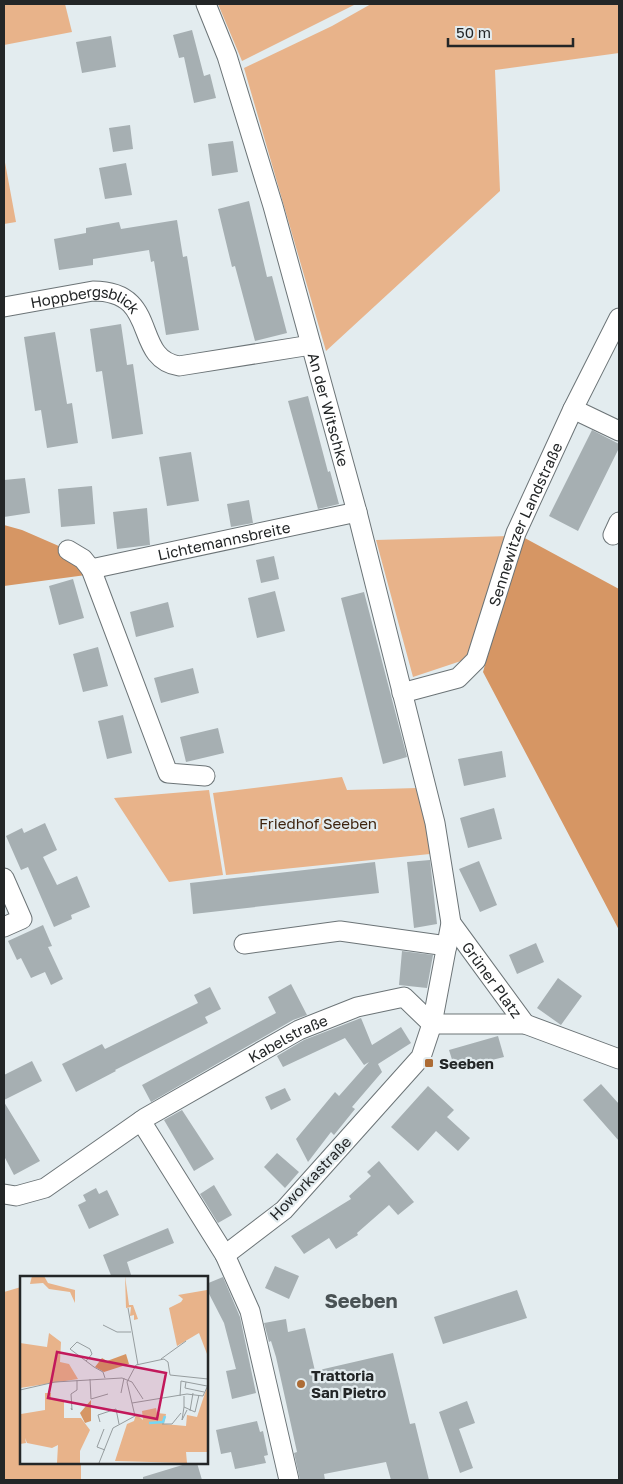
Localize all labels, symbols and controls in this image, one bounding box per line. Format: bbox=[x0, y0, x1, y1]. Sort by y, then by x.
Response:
scale bar bbox=[448, 15, 573, 47]
text: 50 m bbox=[456, 23, 491, 41]
street label: Hoppbergsblick bbox=[29, 282, 144, 317]
street label: An der Witschke bbox=[305, 351, 353, 469]
street label: Sennewitzer Landstraße bbox=[485, 439, 566, 608]
street label: Lichtemannsbreite bbox=[156, 518, 292, 563]
park label: Friedhof Seeben bbox=[259, 814, 377, 832]
street label: Grüner Platz bbox=[459, 938, 526, 1021]
street label: Kabelstraße bbox=[245, 1011, 330, 1066]
place label: Seeben bbox=[439, 1054, 494, 1072]
marker: Seeben bbox=[423, 1057, 435, 1069]
street label: Howorkastraße bbox=[266, 1132, 355, 1224]
inset map bbox=[20, 1276, 208, 1464]
district label: Seeben bbox=[324, 1288, 398, 1312]
place label: Trattoria San Pietro bbox=[311, 1366, 386, 1401]
marker: Trattoria San Pietro bbox=[295, 1378, 307, 1390]

